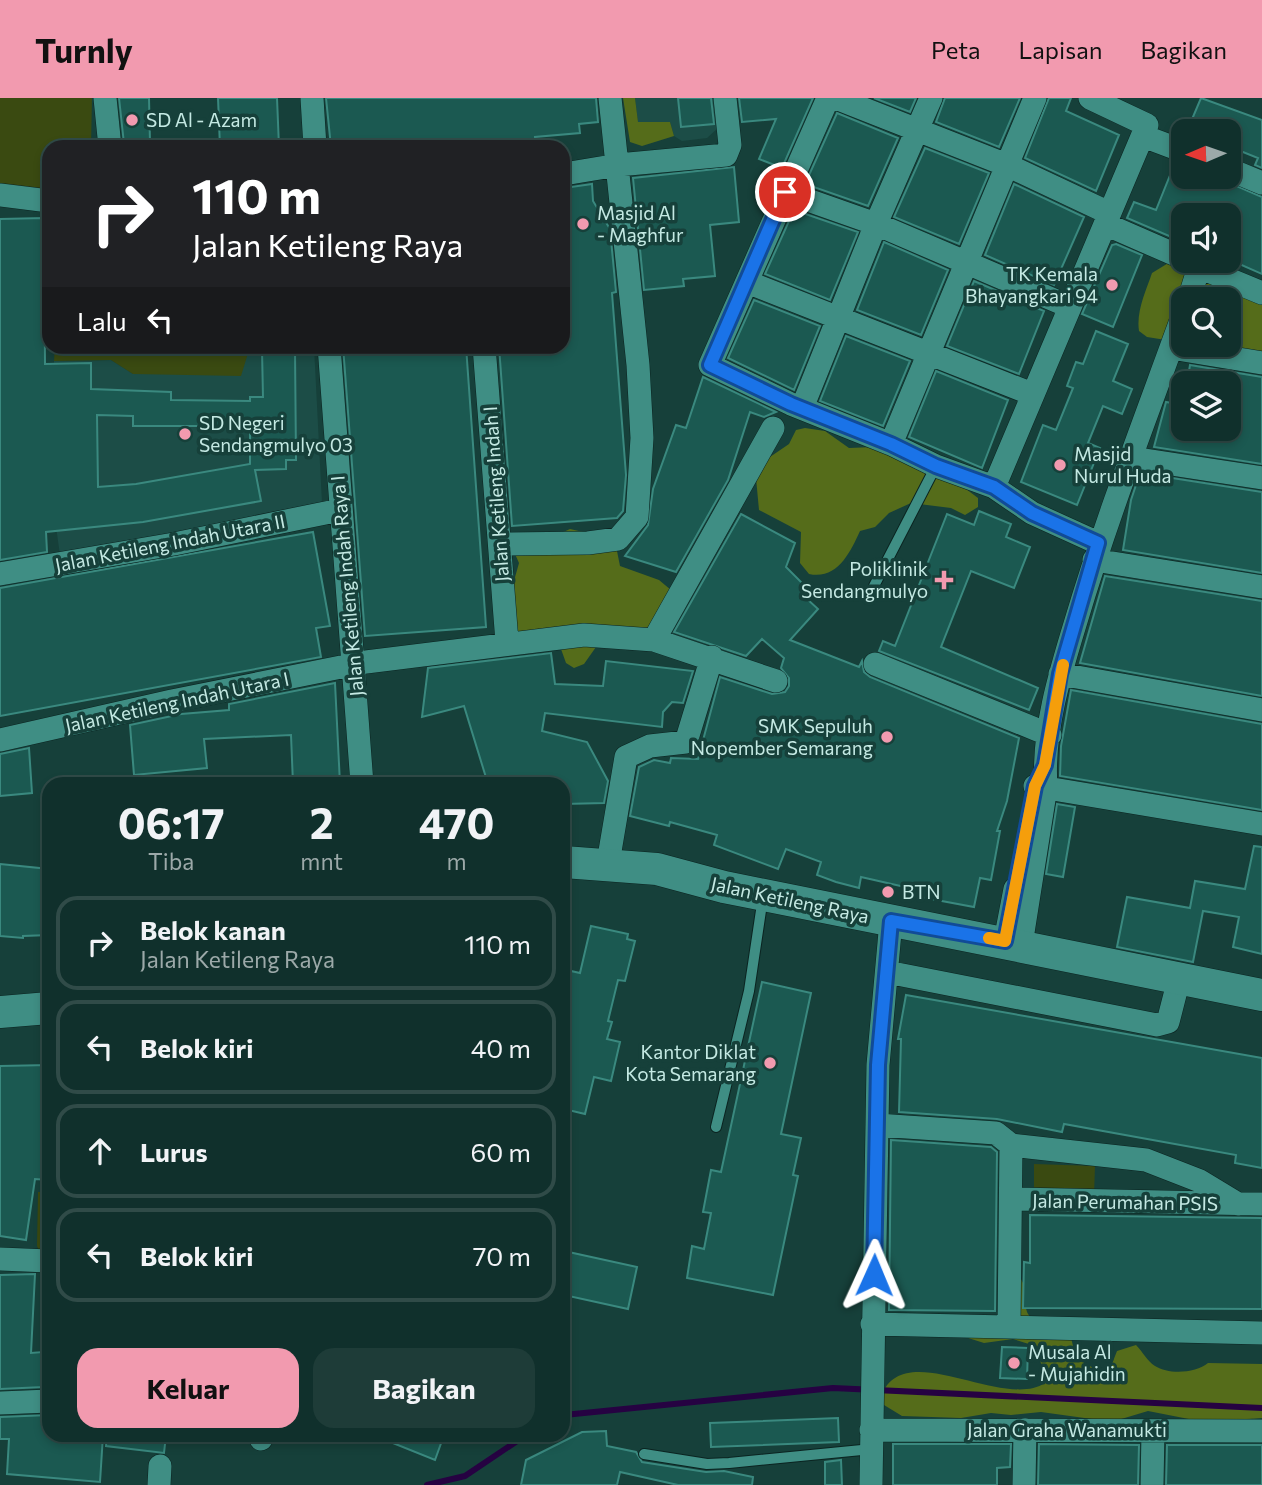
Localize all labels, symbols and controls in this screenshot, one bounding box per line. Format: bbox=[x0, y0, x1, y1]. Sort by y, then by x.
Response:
text: Turnly bbox=[35, 29, 133, 70]
text: Peta bbox=[931, 35, 981, 64]
text: Lapisan bbox=[1019, 35, 1102, 64]
text: Bagikan bbox=[1140, 35, 1227, 64]
place label: SD Al - Azam bbox=[146, 108, 257, 131]
marker: SD Al - Azam bbox=[124, 112, 140, 128]
north arrow bbox=[1171, 119, 1241, 189]
map controls bbox=[1171, 119, 1241, 441]
pin bbox=[755, 162, 815, 222]
text: 110 m bbox=[192, 164, 321, 224]
icon: right bbox=[77, 168, 168, 259]
icon: arrive bbox=[766, 173, 804, 211]
place label: Masjid Al - Maghfur bbox=[597, 201, 684, 246]
button: sound bbox=[1171, 203, 1241, 273]
marker: Masjid Al - Maghfur bbox=[575, 216, 591, 232]
text: Jalan Ketileng Raya bbox=[192, 224, 463, 264]
place label: TK Kemala Bhayangkari 94 bbox=[965, 262, 1098, 307]
marker: TK Kemala Bhayangkari 94 bbox=[1104, 277, 1120, 293]
button: search bbox=[1171, 287, 1241, 357]
icon: left bbox=[141, 301, 179, 339]
text: Lalu bbox=[77, 305, 127, 336]
button: layers bbox=[1171, 371, 1241, 441]
street label: Jalan Ketileng Indah I bbox=[478, 405, 513, 583]
place label: SD Negeri Sendangmulyo 03 bbox=[199, 411, 353, 456]
marker: SD Negeri Sendangmulyo 03 bbox=[177, 426, 193, 442]
place label: Masjid Nurul Huda bbox=[1074, 442, 1171, 487]
marker: Masjid Nurul Huda bbox=[1052, 457, 1068, 473]
street label: Jalan Ketileng Indah Raya I bbox=[325, 475, 368, 697]
street label: Jalan Ketileng Indah Utara II bbox=[53, 509, 287, 576]
place label: Poliklinik Sendangmulyo bbox=[801, 557, 928, 602]
marker: Poliklinik Sendangmulyo bbox=[934, 570, 954, 590]
street label: Jalan Ketileng Indah Utara I bbox=[63, 666, 291, 737]
place label: SMK Sepuluh Nopember Semarang bbox=[691, 714, 873, 759]
marker: SMK Sepuluh Nopember Semarang bbox=[879, 729, 895, 745]
text: 06:17 bbox=[118, 796, 225, 848]
text: 2 bbox=[310, 796, 334, 848]
text: 470 bbox=[419, 796, 494, 848]
text: Tiba bbox=[148, 847, 194, 875]
text: mnt bbox=[300, 847, 343, 875]
text: m bbox=[446, 847, 467, 875]
street label: Jalan Ketileng Raya bbox=[709, 872, 871, 928]
place label: BTN bbox=[902, 880, 941, 903]
marker: BTN bbox=[880, 884, 896, 900]
text: Belok kanan bbox=[140, 914, 286, 945]
icon: right bbox=[81, 924, 119, 962]
text: 110 m bbox=[464, 928, 531, 959]
text: Jalan Ketileng Raya bbox=[140, 945, 335, 973]
icon: left bbox=[81, 1028, 119, 1066]
text: Belok kiri bbox=[140, 1032, 254, 1063]
text: 40 m bbox=[471, 1032, 531, 1063]
place label: Kantor Diklat Kota Semarang bbox=[625, 1040, 756, 1085]
marker: Kantor Diklat Kota Semarang bbox=[762, 1055, 778, 1071]
icon: ahead bbox=[81, 1132, 119, 1170]
text: Lurus bbox=[140, 1136, 208, 1167]
text: 60 m bbox=[471, 1136, 531, 1167]
street label: Jalan Perumahan PSIS bbox=[1032, 1188, 1218, 1215]
icon: left bbox=[81, 1236, 119, 1274]
position arrow bbox=[837, 1238, 911, 1312]
text: Belok kiri bbox=[140, 1240, 254, 1271]
text: 70 m bbox=[473, 1240, 531, 1271]
place label: Musala Al - Mujahidin bbox=[1028, 1340, 1126, 1385]
button: Keluar bbox=[77, 1348, 299, 1428]
button: Bagikan bbox=[313, 1348, 535, 1428]
marker: Musala Al - Mujahidin bbox=[1006, 1355, 1022, 1371]
street label: Jalan Graha Wanamukti bbox=[967, 1418, 1167, 1441]

